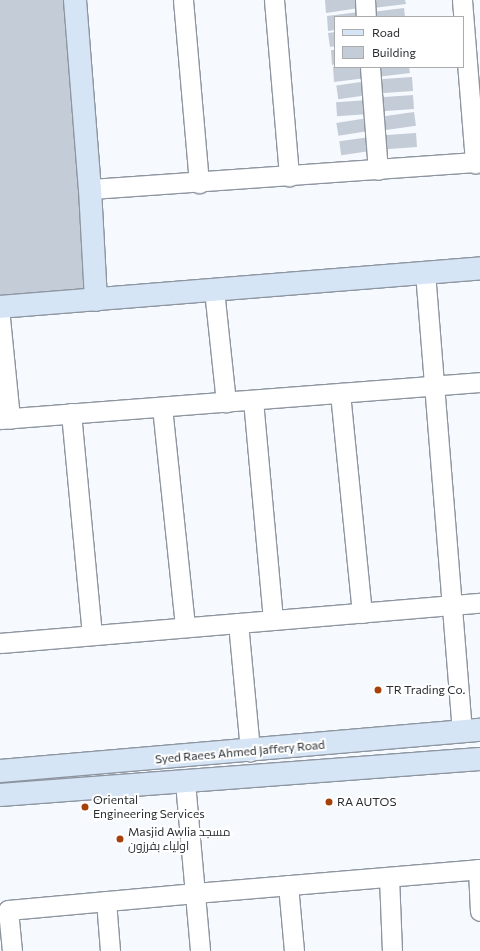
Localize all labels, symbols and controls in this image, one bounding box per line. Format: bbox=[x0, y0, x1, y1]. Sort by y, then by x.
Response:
legend bbox=[334, 16, 464, 68]
text: Road bbox=[372, 25, 400, 39]
text: Building bbox=[372, 45, 416, 59]
place label: TR Trading Co. bbox=[386, 683, 465, 697]
marker: TR Trading Co. bbox=[373, 685, 383, 695]
street label: Syed Raees Ahmed Jaffery Road bbox=[154, 737, 326, 767]
place label: Oriental Engineering Services bbox=[93, 793, 205, 821]
place label: RA AUTOS bbox=[337, 795, 396, 809]
marker: RA AUTOS bbox=[324, 797, 334, 807]
marker: Oriental Engineering Services bbox=[80, 802, 90, 812]
place label: Masjid Awlia مسجد اولیاء بفرزون bbox=[128, 825, 230, 853]
marker: Masjid Awlia مسجد اولیاء بفرزون bbox=[115, 834, 125, 844]

